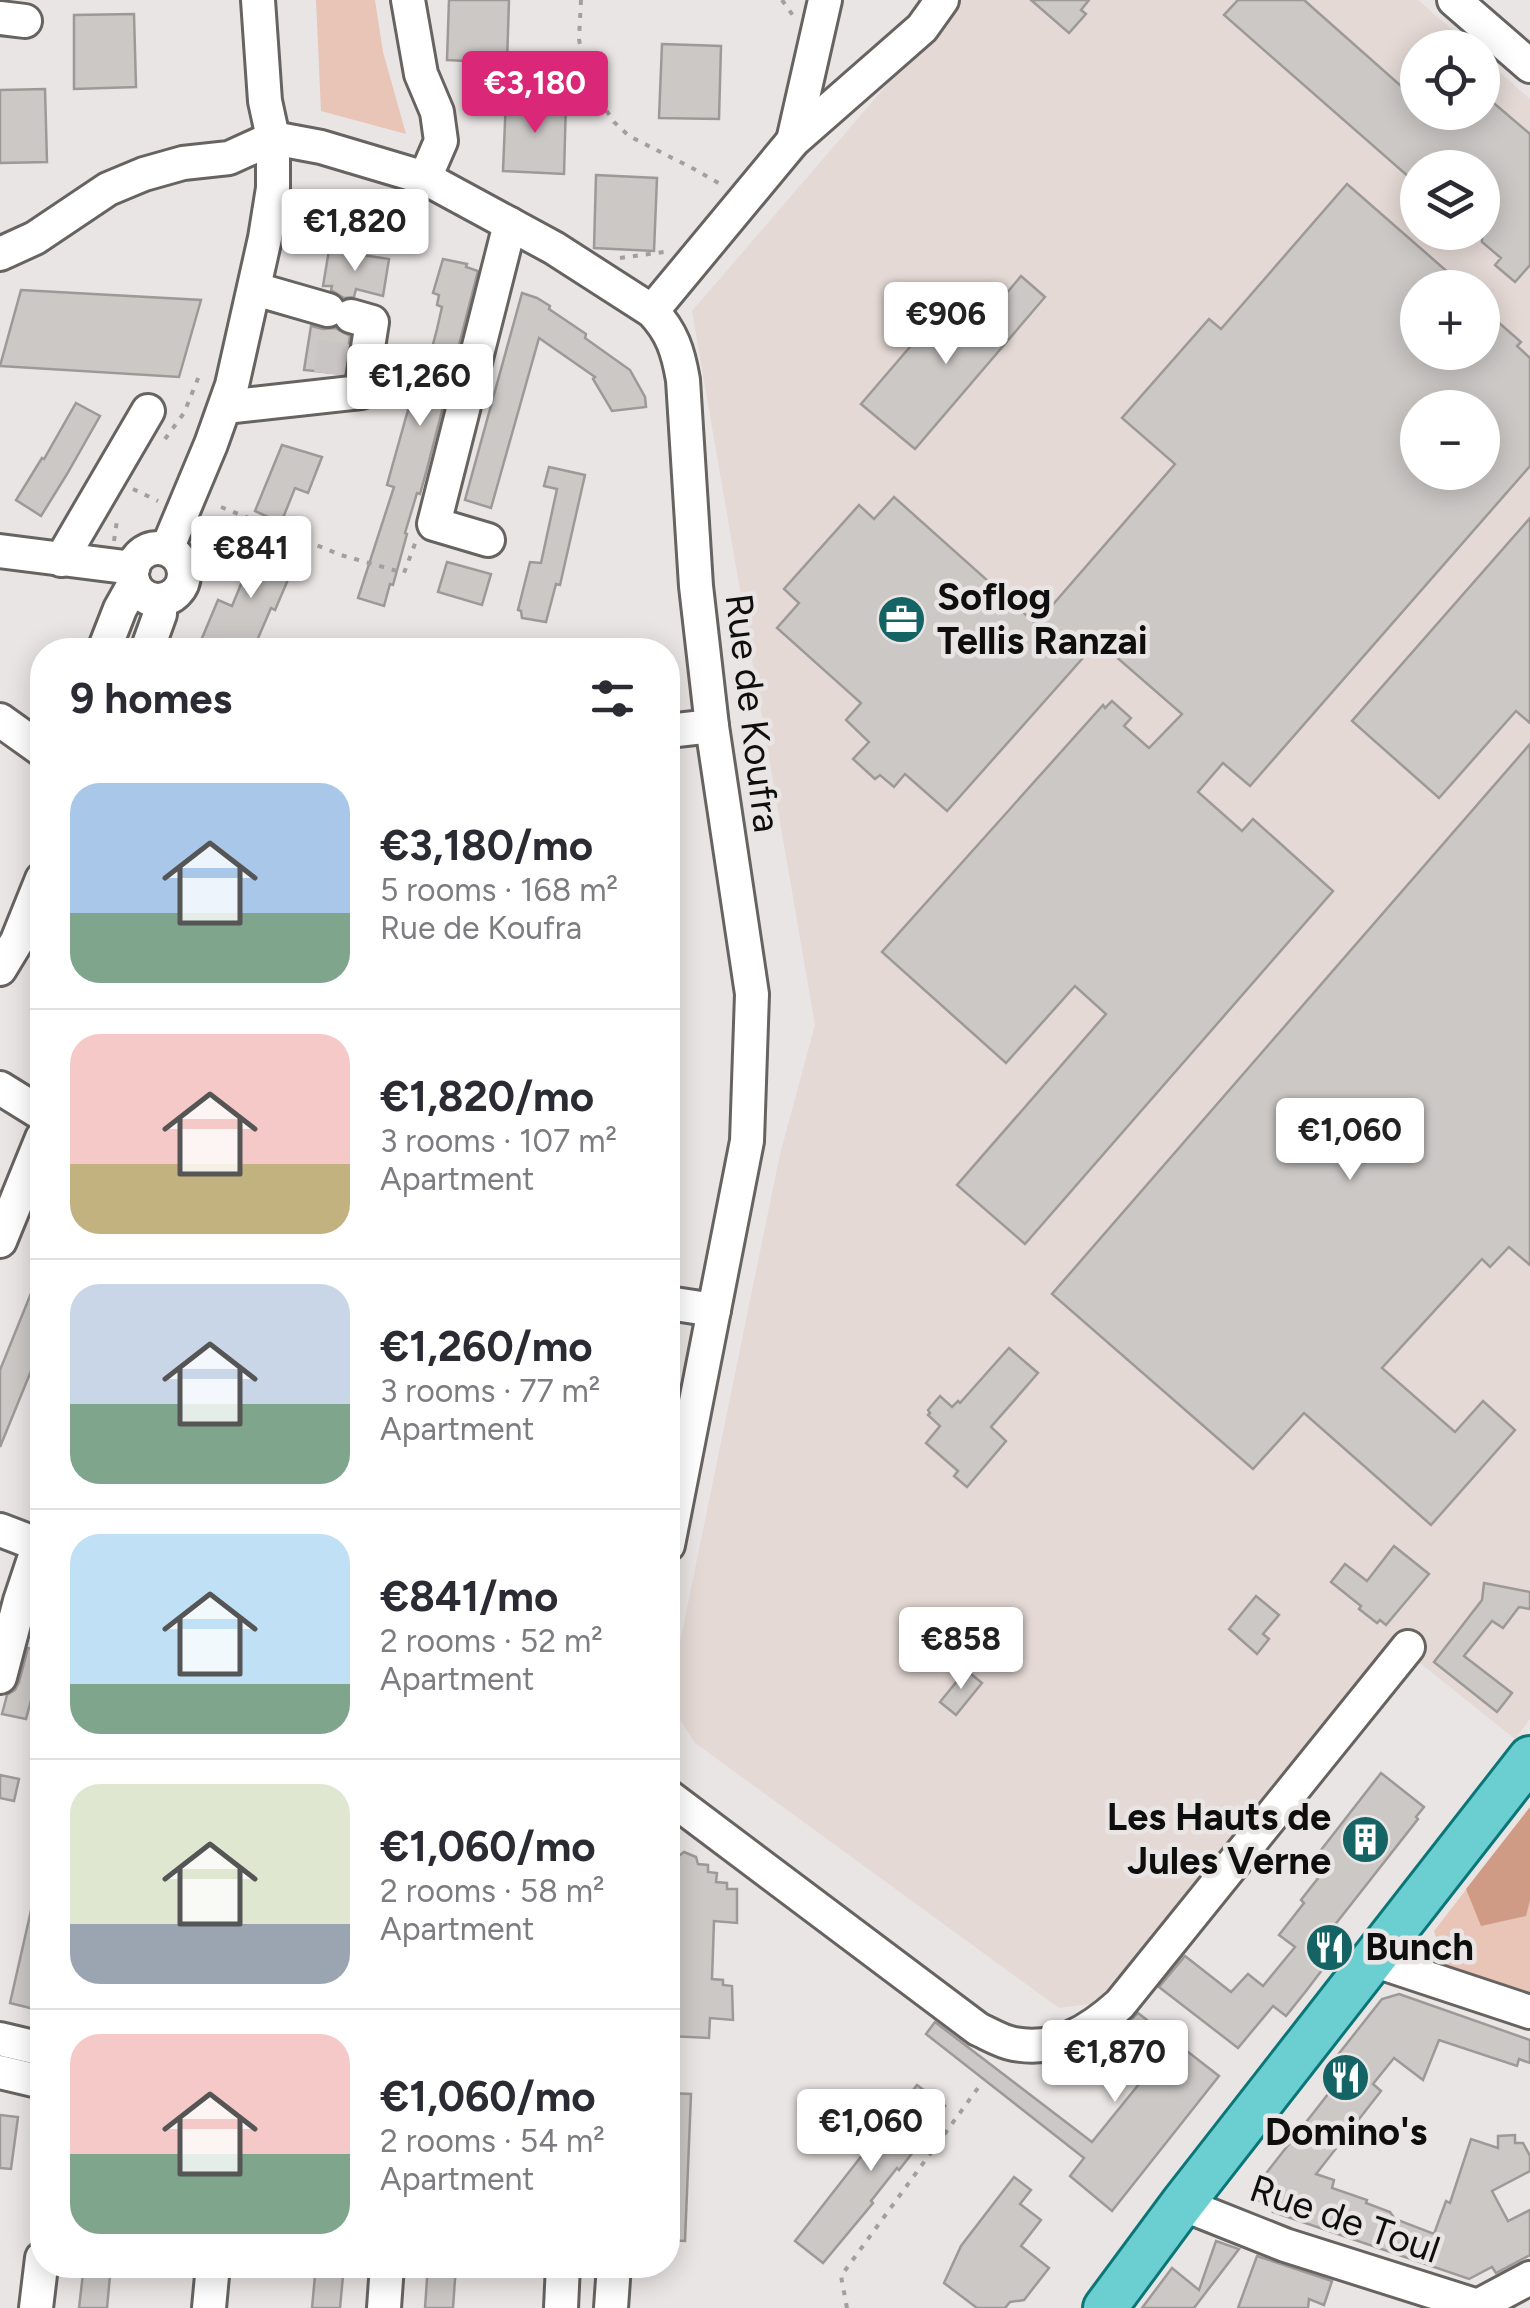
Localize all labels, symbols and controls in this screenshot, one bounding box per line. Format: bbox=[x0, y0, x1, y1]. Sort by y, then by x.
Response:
map controls bbox=[1400, 30, 1500, 490]
button: locate bbox=[1400, 30, 1500, 130]
pin: €3,180 bbox=[454, 51, 616, 136]
text: €3,180 bbox=[484, 64, 586, 102]
button: layers bbox=[1400, 150, 1500, 250]
pin: €1,820 bbox=[274, 189, 436, 274]
text: €1,820 bbox=[304, 202, 406, 240]
button: + bbox=[1400, 270, 1500, 370]
pin: €906 bbox=[887, 282, 1005, 367]
text: €906 bbox=[906, 295, 986, 333]
pin: €1,260 bbox=[339, 344, 501, 429]
text: €1,260 bbox=[369, 357, 471, 395]
button: − bbox=[1400, 390, 1500, 490]
pin: €841 bbox=[192, 516, 310, 601]
text: €841 bbox=[213, 529, 289, 567]
place label: Soflog Tellis Ranzai bbox=[937, 574, 1148, 664]
street label: Rue de Koufra bbox=[716, 591, 790, 835]
office icon: Soflog Tellis Ranzai bbox=[876, 593, 928, 645]
icon: filters bbox=[585, 671, 640, 726]
text: 9 homes bbox=[70, 673, 232, 724]
text: €3,180/mo bbox=[380, 820, 593, 871]
icon: home bbox=[150, 823, 270, 943]
text: 5 rooms · 168 m² bbox=[380, 871, 618, 909]
text: Rue de Koufra bbox=[380, 909, 582, 947]
text: €1,820/mo bbox=[380, 1071, 594, 1122]
icon: home bbox=[150, 1074, 270, 1194]
pin: €1,060 bbox=[1269, 1098, 1431, 1183]
text: €1,060 bbox=[1298, 1111, 1402, 1149]
text: 3 rooms · 107 m² bbox=[380, 1122, 617, 1160]
text: Apartment bbox=[380, 1160, 534, 1198]
text: €1,260/mo bbox=[380, 1321, 593, 1372]
icon: home bbox=[150, 1324, 270, 1444]
text: 3 rooms · 77 m² bbox=[380, 1372, 600, 1410]
text: Apartment bbox=[380, 1410, 534, 1448]
text: €841/mo bbox=[380, 1571, 558, 1622]
icon: home bbox=[150, 1574, 270, 1694]
pin: €858 bbox=[902, 1607, 1020, 1692]
text: €858 bbox=[921, 1620, 1001, 1658]
text: 2 rooms · 52 m² bbox=[380, 1622, 603, 1660]
text: Apartment bbox=[380, 1660, 534, 1698]
place label: Les Hauts de Jules Verne bbox=[1107, 1794, 1331, 1884]
building icon: Les Hauts de Jules Verne bbox=[1340, 1813, 1392, 1865]
text: €1,060/mo bbox=[380, 1821, 596, 1872]
icon: home bbox=[150, 1824, 270, 1944]
text: 2 rooms · 58 m² bbox=[380, 1872, 605, 1910]
text: Apartment bbox=[380, 1910, 534, 1948]
restaurant icon: Bunch bbox=[1304, 1921, 1356, 1973]
place label: Bunch bbox=[1365, 1924, 1474, 1970]
pin: €1,870 bbox=[1034, 2020, 1196, 2105]
text: €1,870 bbox=[1064, 2033, 1166, 2071]
restaurant icon: Domino's bbox=[1320, 2052, 1372, 2104]
text: €1,060/mo bbox=[380, 2071, 596, 2122]
icon: home bbox=[150, 2074, 270, 2194]
pin: €1,060 bbox=[790, 2089, 952, 2174]
text: €1,060 bbox=[819, 2102, 923, 2140]
place label: Domino's bbox=[1265, 2109, 1427, 2155]
text: 2 rooms · 54 m² bbox=[380, 2122, 605, 2160]
text: Apartment bbox=[380, 2160, 534, 2198]
street label: Rue de Toul bbox=[1244, 2165, 1446, 2273]

